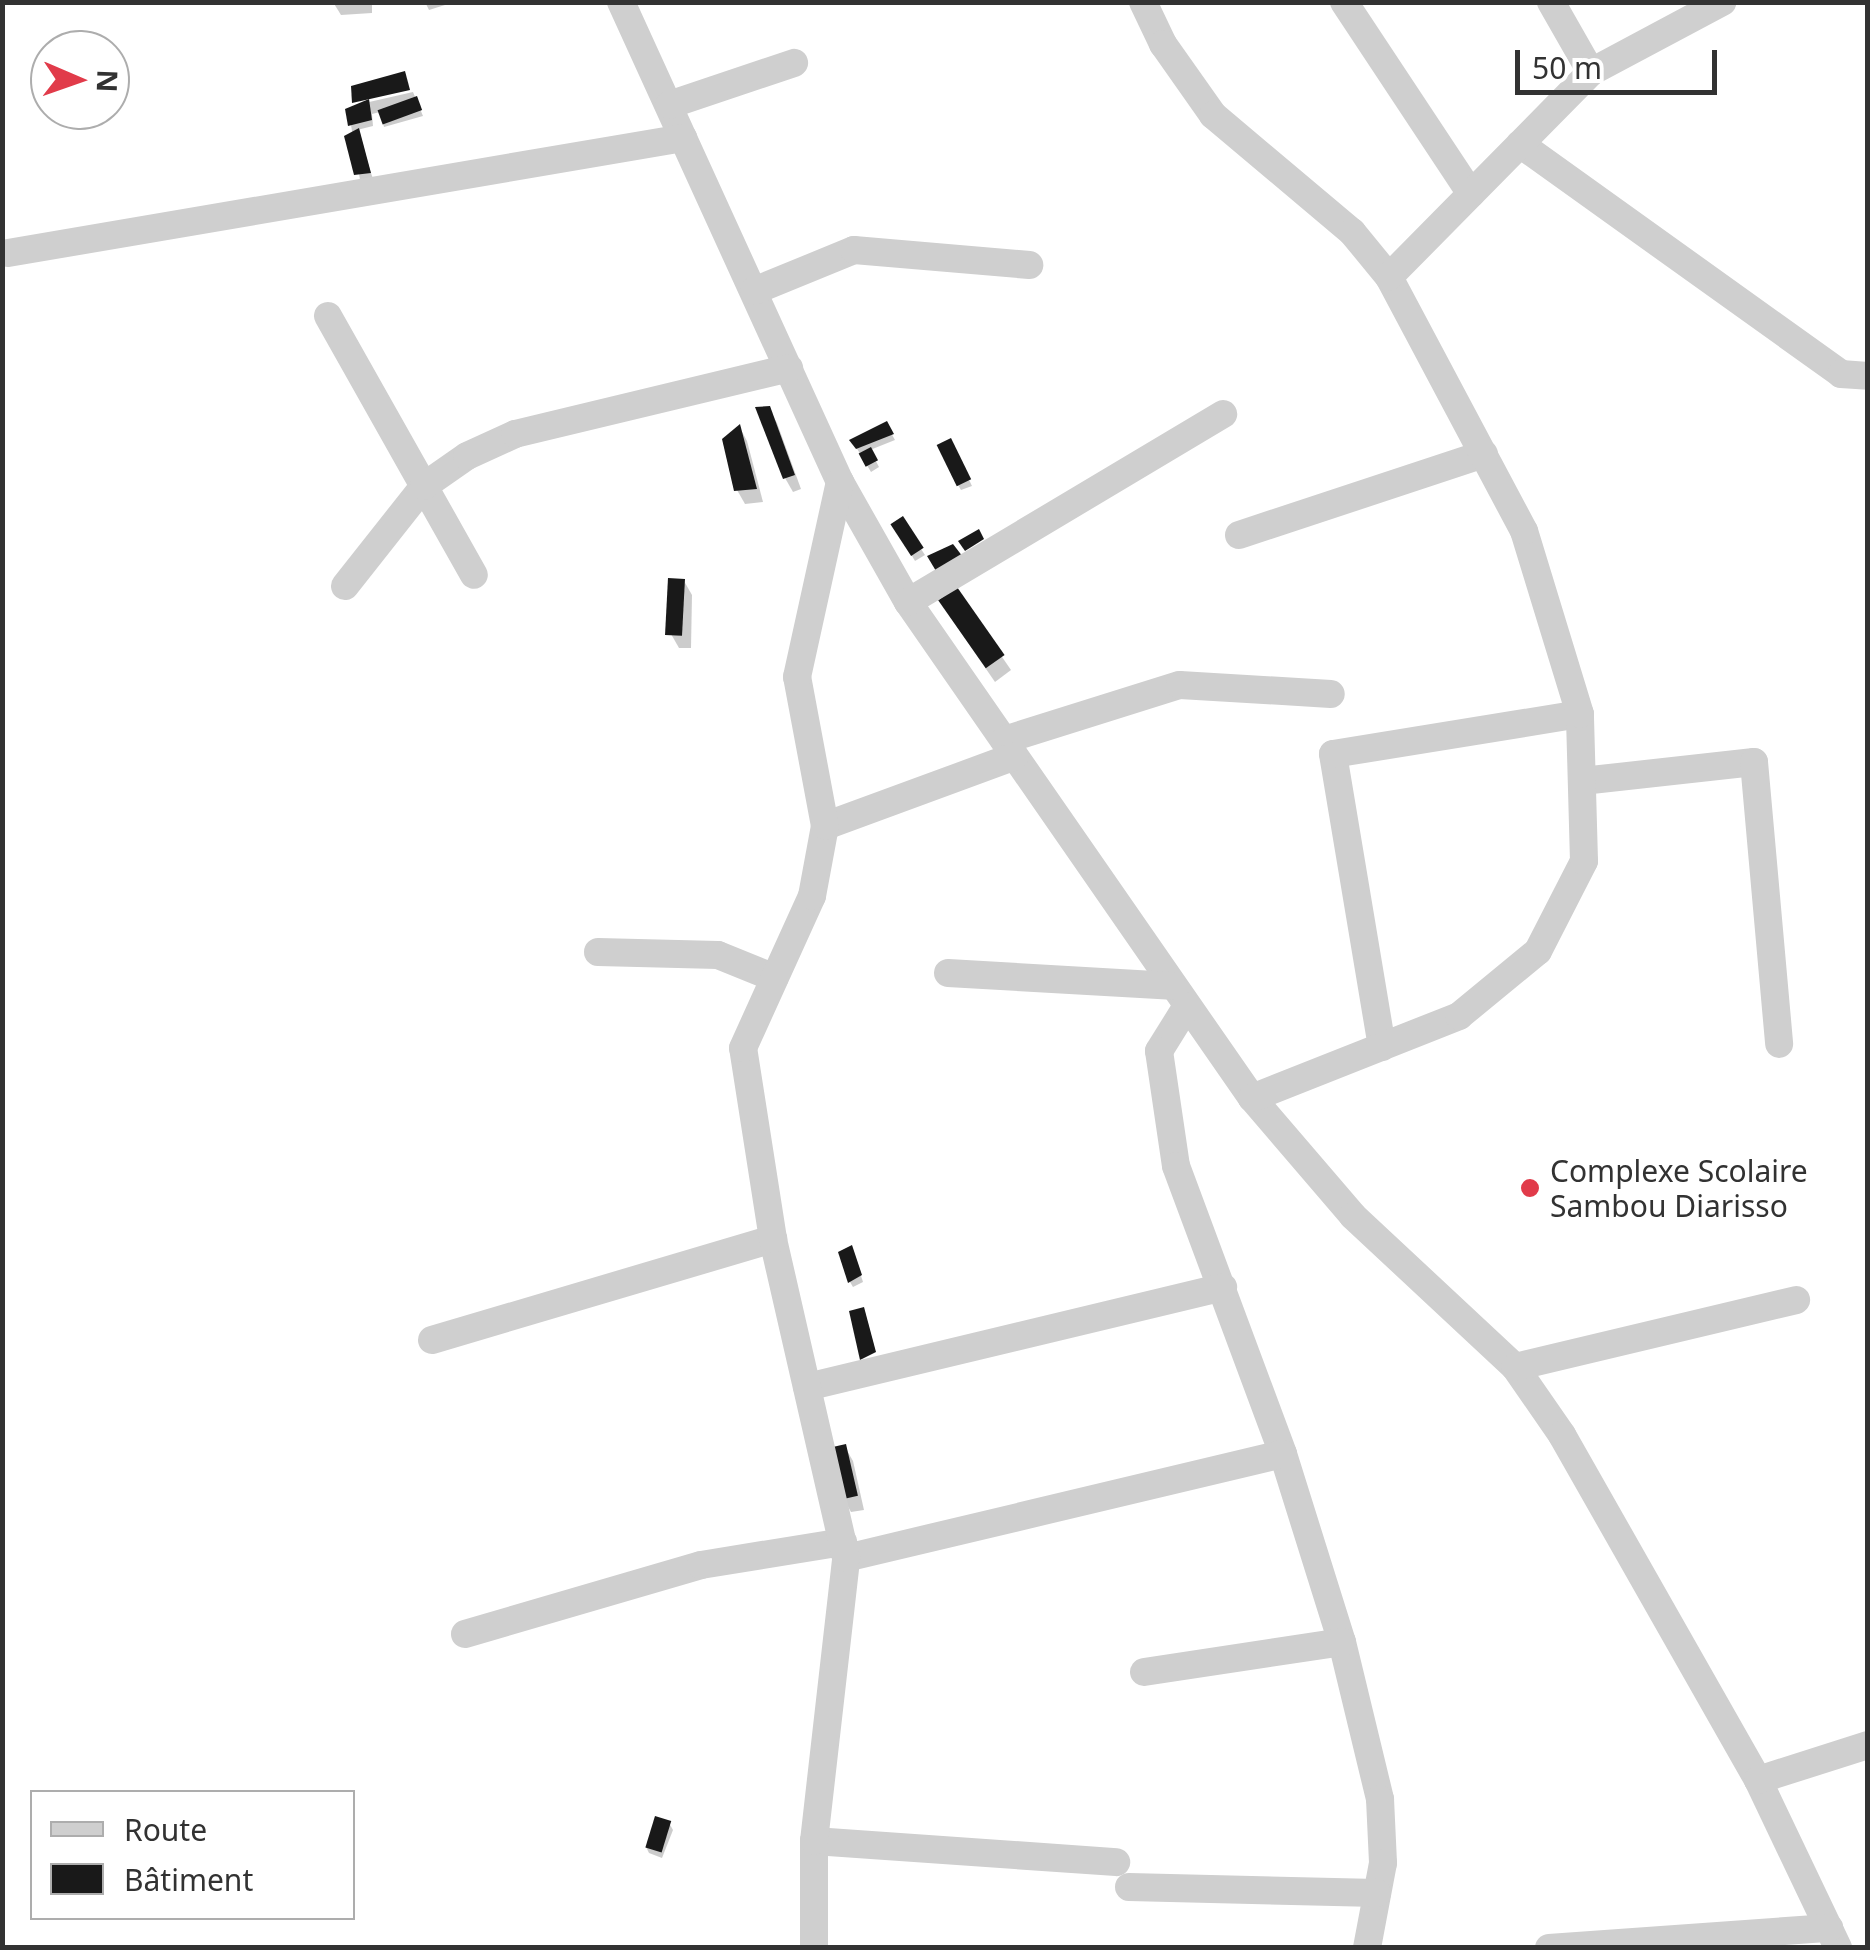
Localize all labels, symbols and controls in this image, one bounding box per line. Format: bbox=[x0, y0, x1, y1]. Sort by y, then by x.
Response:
north arrow bbox=[30, 30, 130, 130]
scale bar bbox=[1520, 30, 1722, 92]
text: 50 m bbox=[1532, 47, 1602, 88]
text: N bbox=[89, 69, 127, 93]
place label: Complexe Scolaire Sambou Diarisso bbox=[1550, 1153, 1808, 1224]
marker: Complexe Scolaire Sambou Diarisso bbox=[1519, 1177, 1541, 1199]
legend bbox=[30, 1790, 355, 1920]
text: Route bbox=[124, 1809, 207, 1850]
text: Bâtiment bbox=[124, 1859, 253, 1900]

